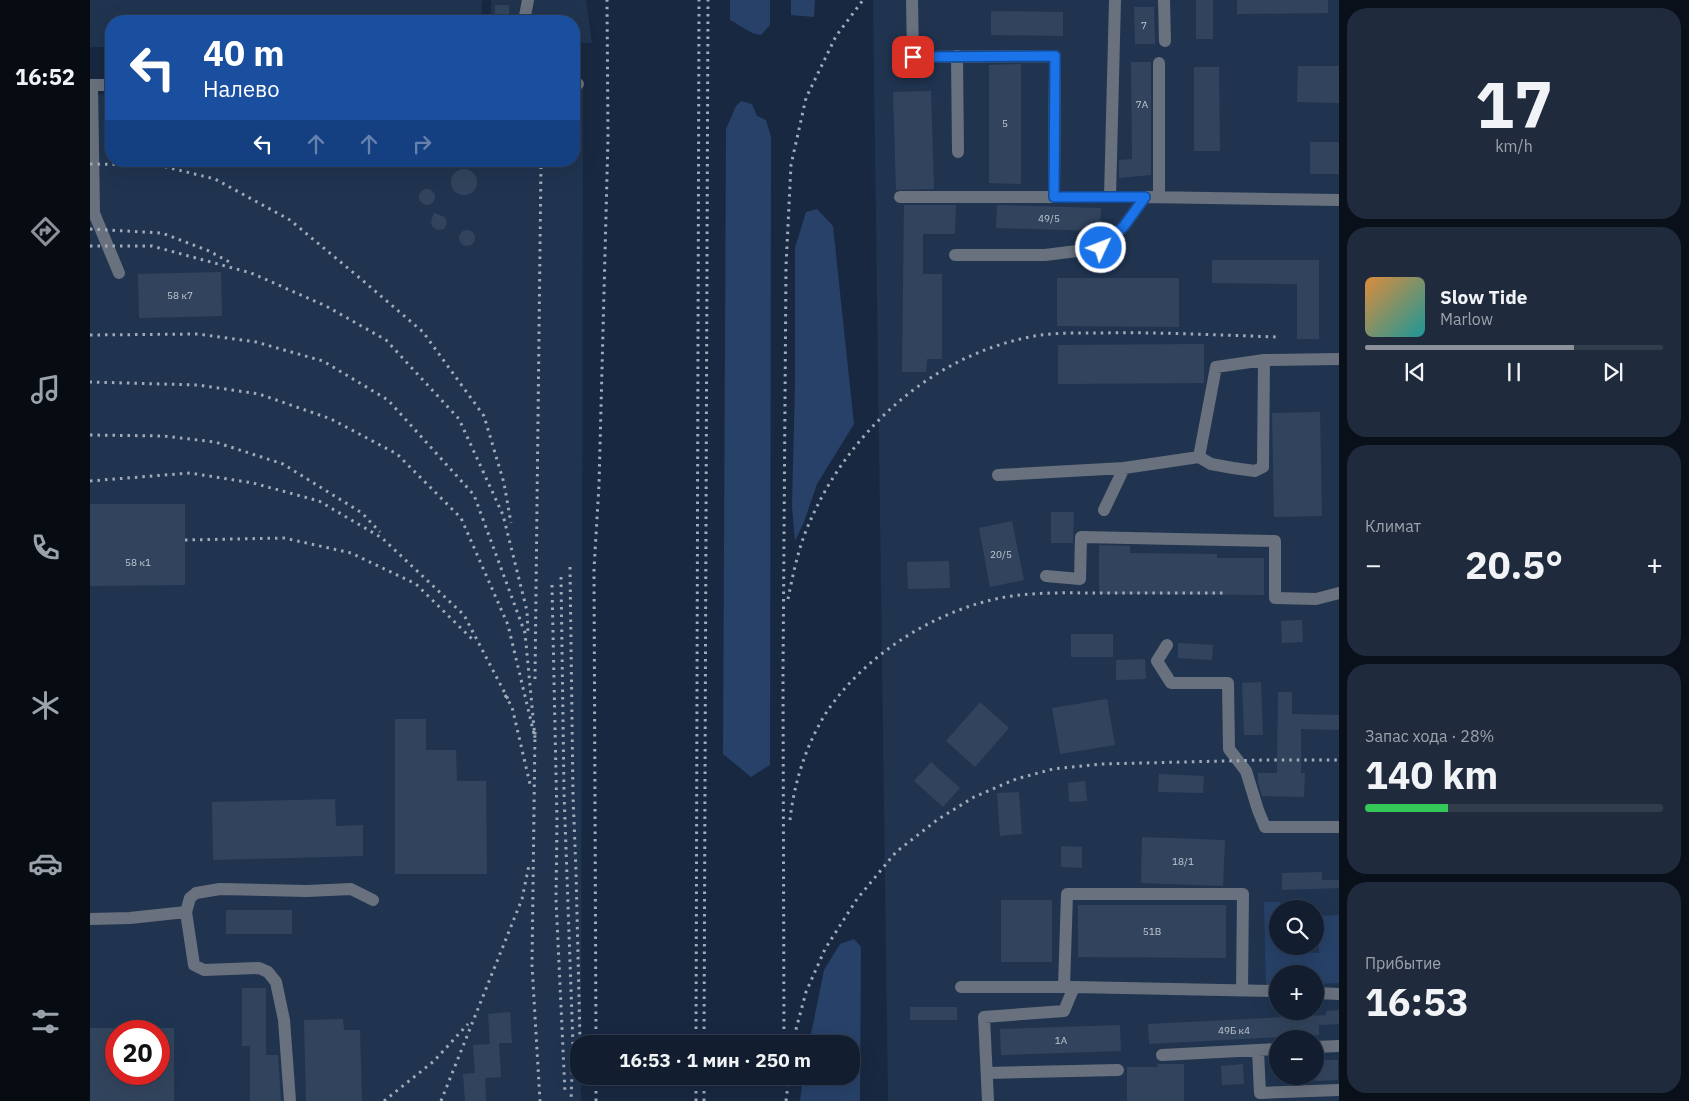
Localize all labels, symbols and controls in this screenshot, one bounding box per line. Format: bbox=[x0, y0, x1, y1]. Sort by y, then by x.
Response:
house number: 7 bbox=[1141, 19, 1147, 32]
text: 40 m bbox=[203, 30, 285, 76]
icon: left bbox=[120, 35, 185, 100]
pin bbox=[892, 36, 934, 78]
icon: arrive bbox=[899, 43, 927, 71]
text: 17 bbox=[1475, 61, 1553, 146]
text: 16:52 bbox=[15, 62, 75, 91]
text: Налево bbox=[203, 74, 280, 103]
house number: 7А bbox=[1136, 98, 1149, 111]
house number: 5 bbox=[1002, 117, 1008, 130]
icon: left bbox=[249, 130, 277, 158]
icon: ahead bbox=[302, 130, 330, 158]
icon: ahead bbox=[355, 130, 383, 158]
icon: right bbox=[408, 130, 436, 158]
text: km/h bbox=[1495, 136, 1533, 156]
house number: 49/5 bbox=[1038, 212, 1060, 225]
icon: directions bbox=[28, 214, 63, 249]
position arrow bbox=[1074, 221, 1126, 273]
text: Slow Tide bbox=[1440, 285, 1527, 309]
house number: 58 к7 bbox=[167, 289, 193, 302]
text: Marlow bbox=[1440, 309, 1493, 329]
icon: previous bbox=[1401, 358, 1429, 386]
icon: pause bbox=[1500, 358, 1528, 386]
icon: next bbox=[1599, 358, 1627, 386]
icon: music bbox=[28, 372, 63, 407]
text: Климат bbox=[1365, 516, 1421, 536]
icon: phone bbox=[28, 530, 63, 565]
text: 20.5° bbox=[1465, 540, 1563, 589]
text: − bbox=[1365, 546, 1382, 583]
text: + bbox=[1646, 546, 1663, 583]
house number: 20/5 bbox=[990, 548, 1012, 561]
house number: 58 к1 bbox=[125, 556, 151, 569]
icon: climate bbox=[28, 688, 63, 723]
text: Запас хода · 28% bbox=[1365, 726, 1494, 746]
text: 140 km bbox=[1365, 750, 1498, 799]
icon: car bbox=[28, 846, 63, 881]
house number: 18/1 bbox=[1172, 855, 1194, 868]
map controls bbox=[1269, 900, 1324, 1085]
button: search bbox=[1269, 900, 1324, 955]
house number: 51В bbox=[1143, 925, 1161, 938]
text: Прибытие bbox=[1365, 953, 1441, 973]
button: + bbox=[1269, 965, 1324, 1020]
text: 16:53 bbox=[1365, 977, 1469, 1026]
icon: filters bbox=[28, 1004, 63, 1039]
speed limit sign: 20 bbox=[105, 1020, 170, 1085]
house number: 49Б к4 bbox=[1218, 1024, 1250, 1037]
button: − bbox=[1269, 1030, 1324, 1085]
house number: 1А bbox=[1055, 1034, 1068, 1047]
text: 16:53 · 1 мин · 250 m bbox=[619, 1048, 811, 1072]

